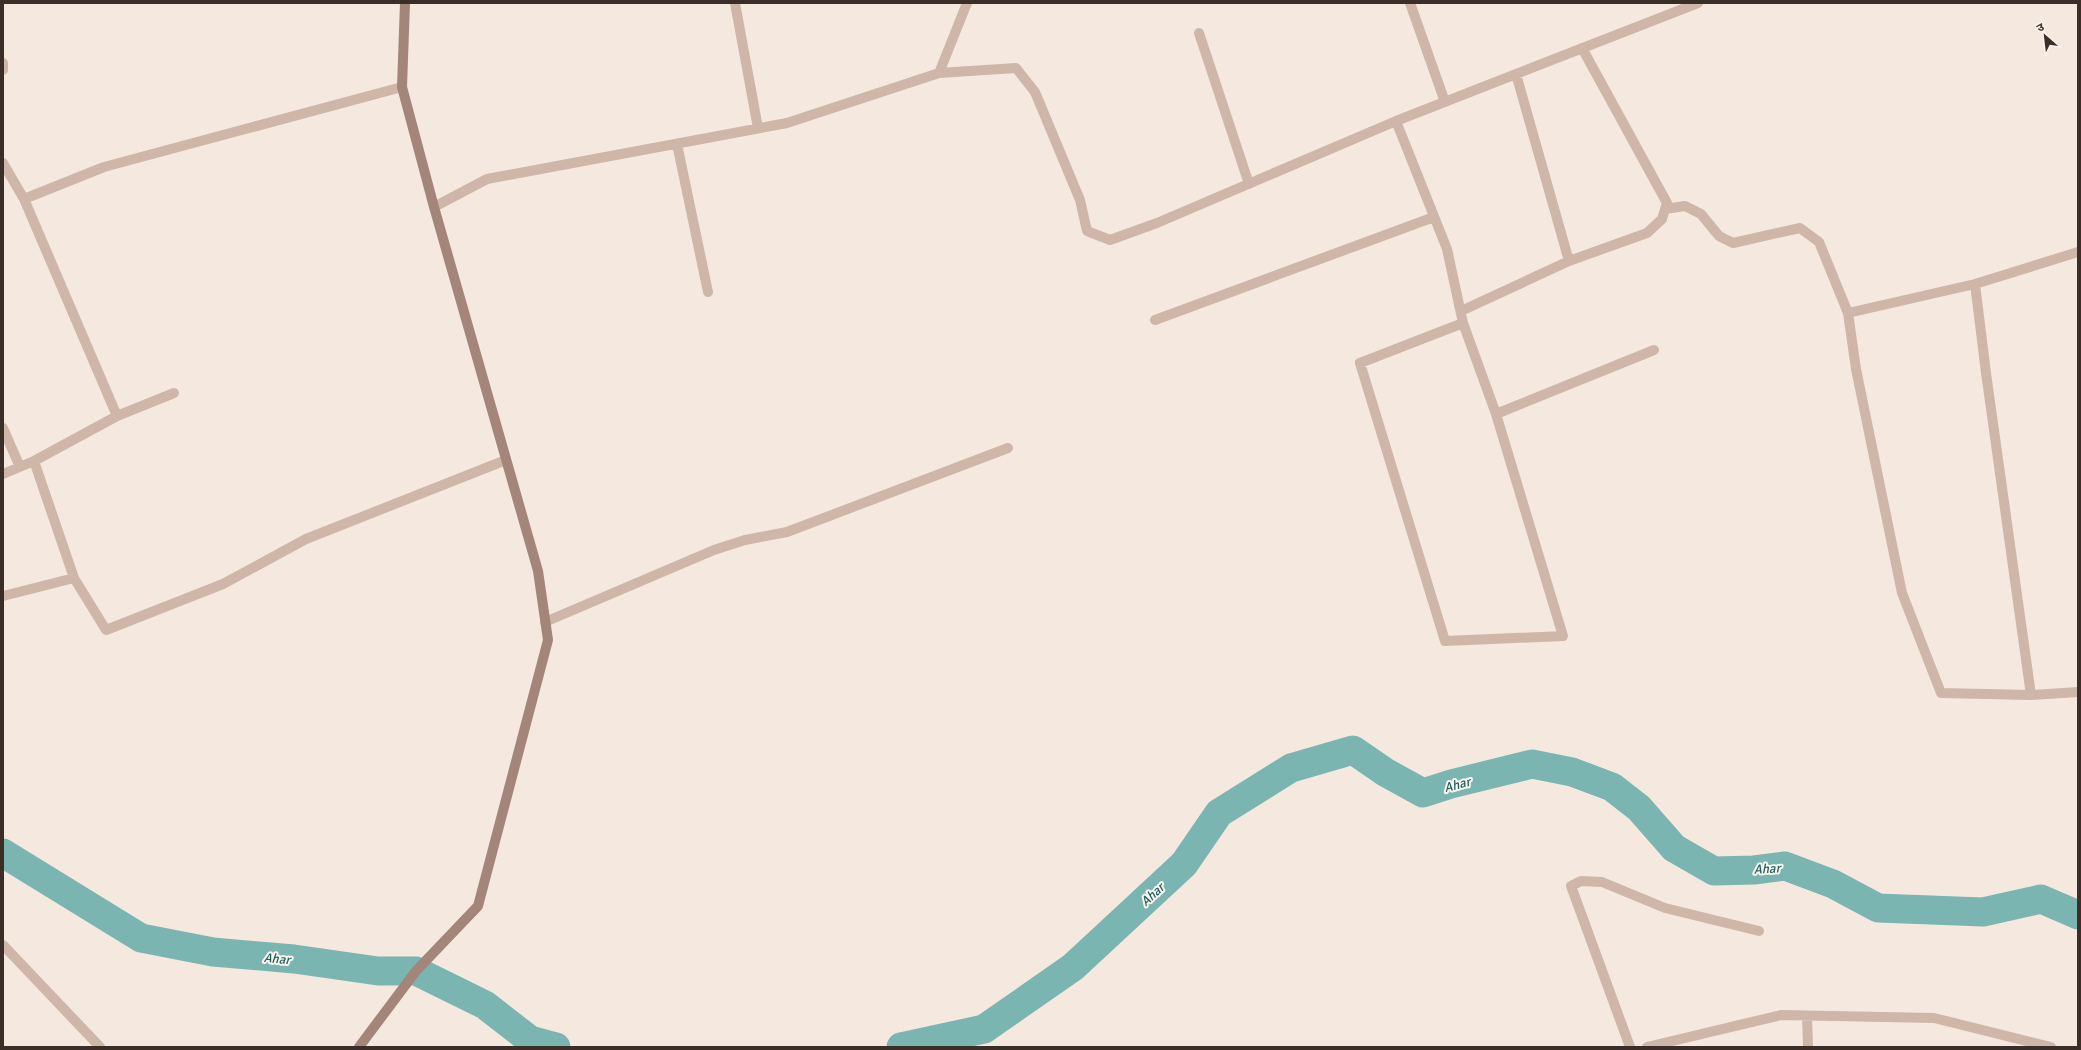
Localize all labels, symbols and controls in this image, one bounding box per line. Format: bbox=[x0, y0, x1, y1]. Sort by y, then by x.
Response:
north arrow bbox=[2025, 16, 2065, 56]
text: उ bbox=[2035, 20, 2047, 35]
water label: Ahar bbox=[1442, 773, 1474, 796]
water label: Ahar bbox=[1753, 860, 1783, 878]
water label: Ahar bbox=[1138, 878, 1169, 910]
water label: Ahar bbox=[263, 950, 293, 968]

